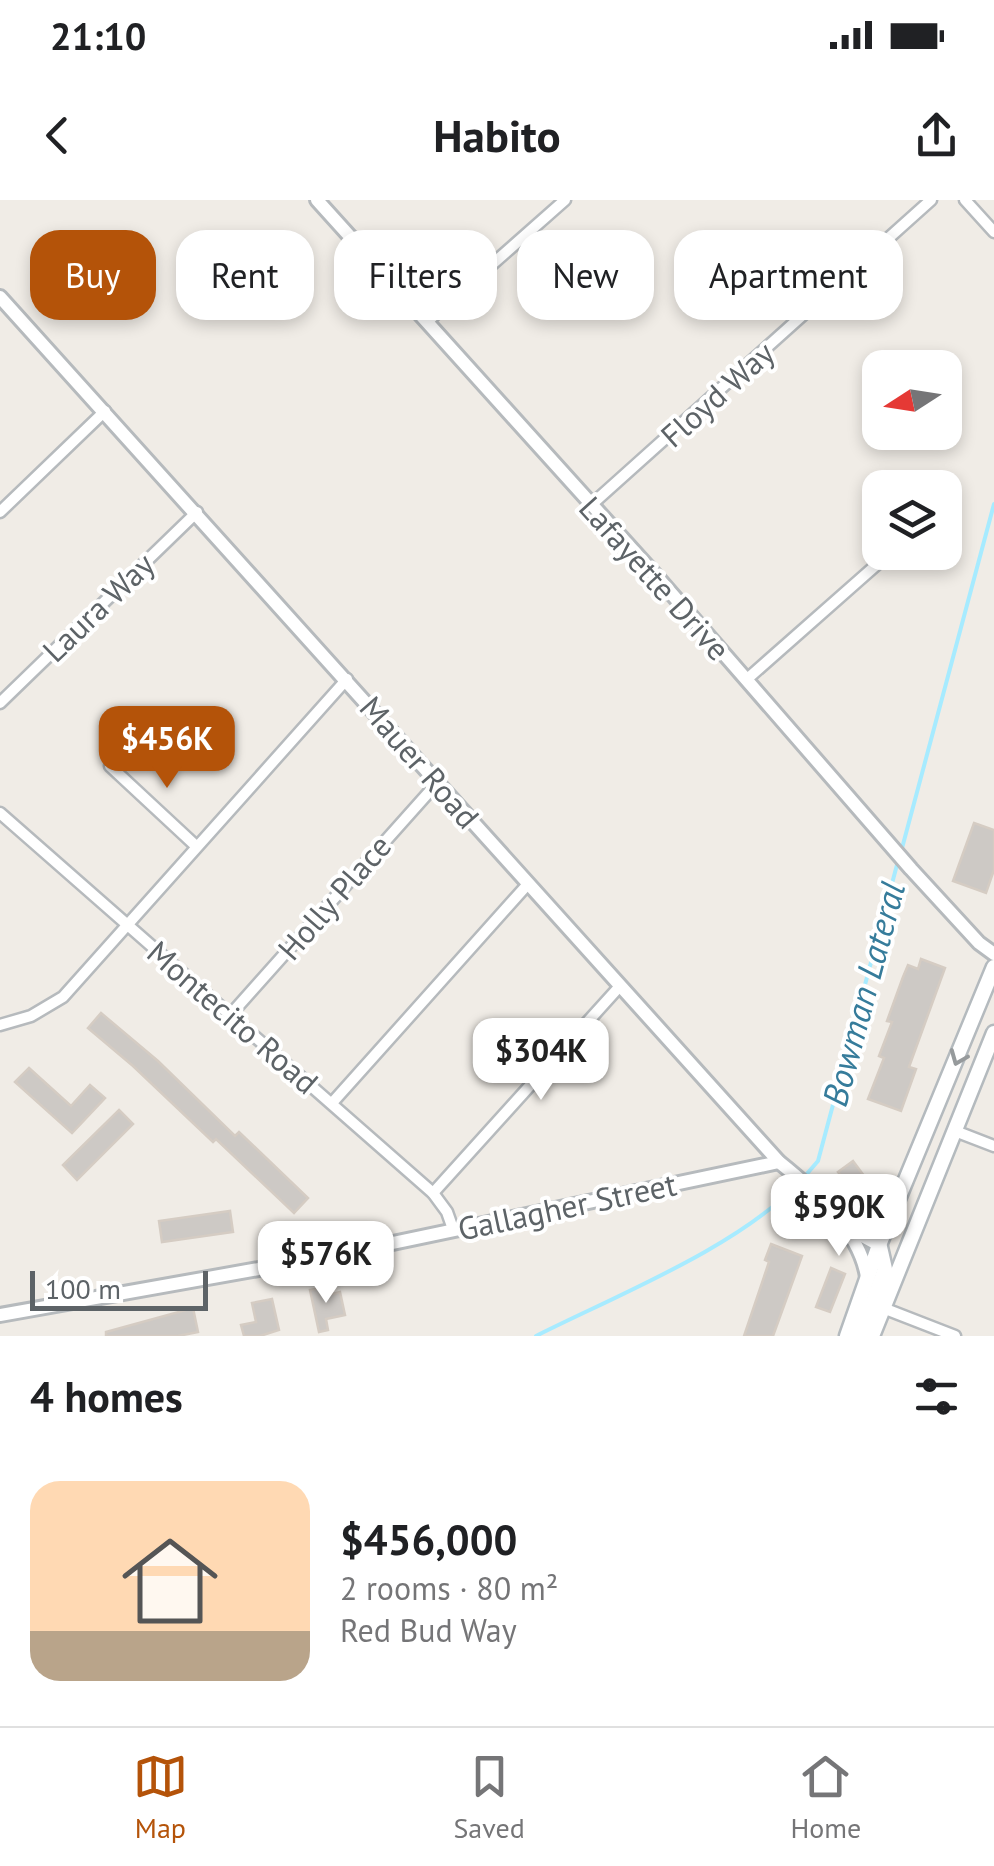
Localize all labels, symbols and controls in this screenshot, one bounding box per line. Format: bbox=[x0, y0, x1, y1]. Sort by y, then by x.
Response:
text: 21:10 bbox=[50, 11, 146, 60]
text: Habito bbox=[433, 106, 561, 164]
icon: back bbox=[30, 108, 85, 163]
icon: share bbox=[909, 108, 964, 163]
chip: Buy bbox=[30, 230, 156, 320]
chip: Rent bbox=[176, 230, 314, 320]
chip: Filters bbox=[334, 230, 497, 320]
chip: New bbox=[517, 230, 654, 320]
chip: Apartment bbox=[674, 230, 903, 320]
street label: Floyd Way bbox=[651, 332, 783, 456]
north arrow bbox=[862, 350, 962, 450]
map controls bbox=[862, 350, 962, 570]
button: layers bbox=[862, 470, 962, 570]
street label: Lafayette Drive bbox=[570, 487, 740, 669]
street label: Laura Way bbox=[33, 543, 163, 671]
street label: Mauer Road bbox=[351, 687, 489, 837]
pin: $456K bbox=[97, 706, 237, 791]
text: $456K bbox=[121, 717, 213, 759]
street label: Holly Place bbox=[268, 826, 400, 968]
water label: Bowman Lateral bbox=[811, 877, 915, 1111]
street label: Montecito Road bbox=[139, 931, 327, 1103]
pin: $304K bbox=[471, 1018, 611, 1103]
text: $304K bbox=[495, 1029, 587, 1071]
one-way arrow bbox=[949, 1048, 969, 1065]
street label: Gallagher Street bbox=[454, 1162, 680, 1250]
pin: $590K bbox=[769, 1174, 909, 1259]
text: $590K bbox=[793, 1185, 885, 1227]
pin: $576K bbox=[256, 1221, 396, 1306]
text: $576K bbox=[280, 1232, 372, 1274]
scale bar bbox=[30, 1266, 208, 1310]
text: 100 m bbox=[45, 1270, 121, 1307]
text: 4 homes bbox=[30, 1369, 183, 1424]
icon: filters bbox=[909, 1369, 964, 1424]
text: $456,000 bbox=[340, 1512, 517, 1567]
icon: home bbox=[110, 1521, 230, 1641]
text: 2 rooms · 80 m² bbox=[340, 1567, 558, 1609]
text: Red Bud Way bbox=[340, 1609, 517, 1651]
tab: Map bbox=[133, 1749, 188, 1846]
tab: Saved bbox=[453, 1749, 525, 1846]
tab: Home bbox=[790, 1749, 861, 1846]

